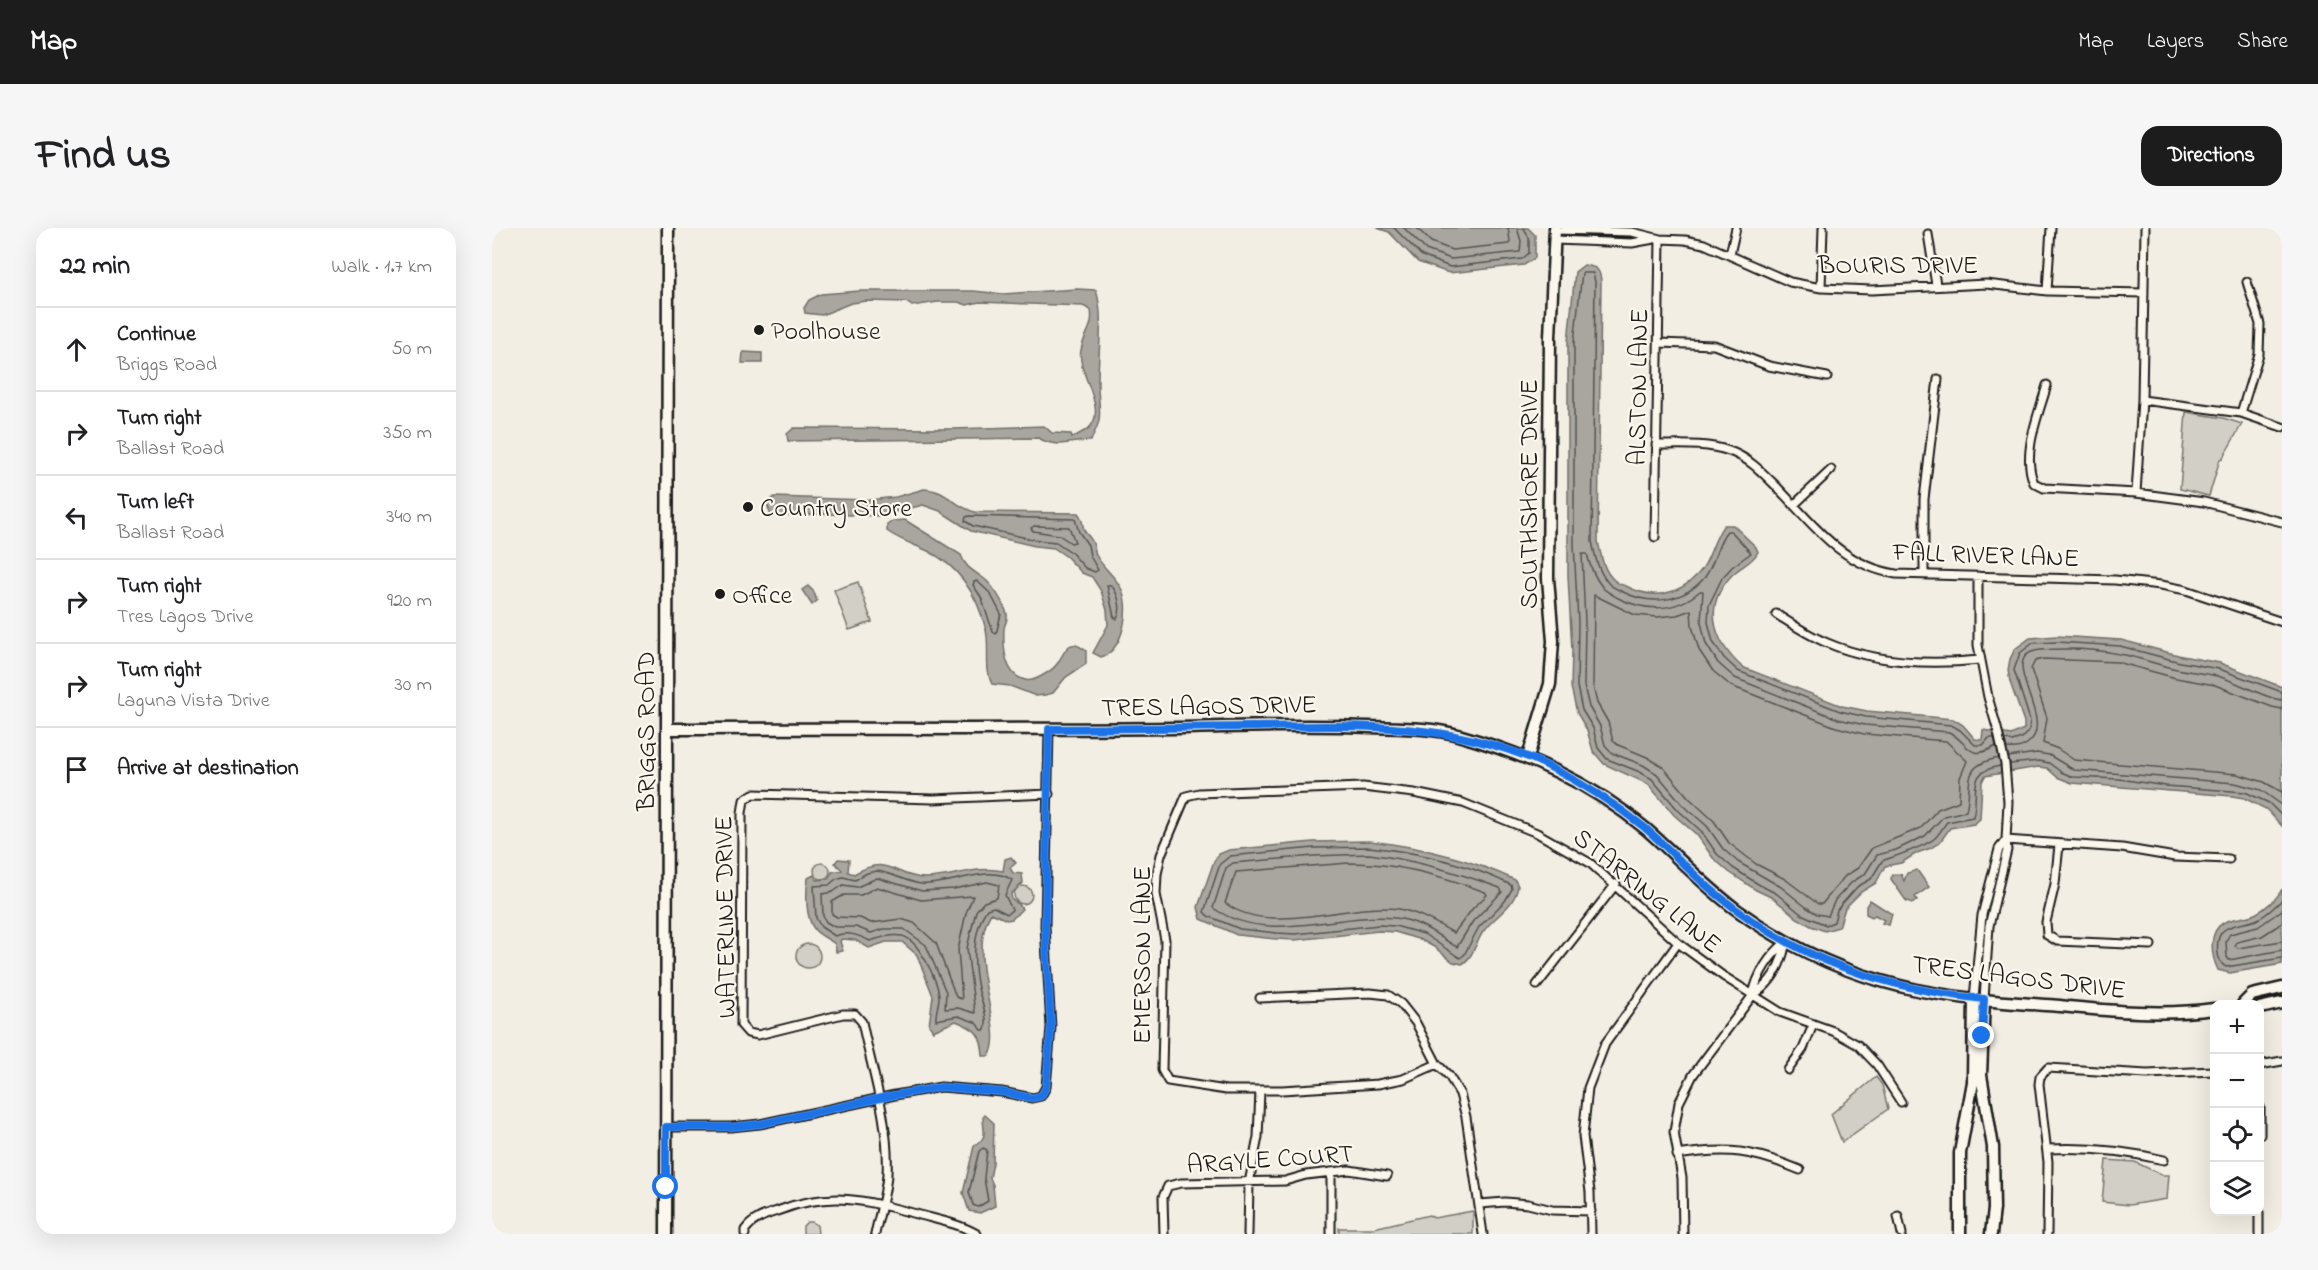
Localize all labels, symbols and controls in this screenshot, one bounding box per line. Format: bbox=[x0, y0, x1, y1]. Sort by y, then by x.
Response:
text: Map bbox=[30, 22, 77, 63]
text: Map bbox=[2078, 27, 2114, 57]
text: Layers bbox=[2147, 27, 2204, 57]
text: Share bbox=[2237, 27, 2288, 57]
text: Find us bbox=[36, 126, 171, 187]
button: Directions bbox=[2141, 126, 2282, 186]
text: 22 min bbox=[60, 248, 130, 286]
street label: BOURIS DRIVE bbox=[1817, 248, 1978, 286]
text: Walk · 1.7 km bbox=[331, 253, 432, 282]
street label: ALSTON LANE bbox=[1620, 308, 1660, 466]
place label: Poolhouse bbox=[771, 314, 881, 352]
text: Continue bbox=[117, 319, 196, 351]
marker: Poolhouse bbox=[752, 323, 766, 337]
icon: ahead bbox=[60, 333, 93, 366]
text: 50 m bbox=[391, 335, 432, 364]
text: Briggs Road bbox=[117, 351, 217, 380]
street label: SOUTHSHORE DRIVE bbox=[1512, 379, 1550, 609]
text: Turn right bbox=[117, 403, 202, 435]
icon: right bbox=[60, 417, 93, 450]
text: 350 m bbox=[383, 419, 432, 448]
text: Ballast Road bbox=[117, 435, 224, 464]
text: Turn left bbox=[117, 487, 194, 519]
place label: Country Store bbox=[760, 491, 912, 529]
marker: Country Store bbox=[741, 500, 755, 514]
icon: left bbox=[60, 501, 93, 534]
text: 340 m bbox=[386, 503, 432, 532]
text: Ballast Road bbox=[117, 519, 224, 548]
street label: FALL RIVER LANE bbox=[1891, 535, 2080, 579]
text: Turn right bbox=[117, 571, 202, 603]
place label: Office bbox=[732, 578, 793, 616]
icon: right bbox=[60, 585, 93, 618]
text: 920 m bbox=[387, 587, 432, 616]
marker: Office bbox=[713, 587, 727, 601]
text: Tres Lagos Drive bbox=[117, 603, 253, 632]
street label: BRIGGS ROAD bbox=[629, 651, 667, 812]
text: Turn right bbox=[117, 655, 202, 687]
icon: right bbox=[60, 669, 93, 702]
text: 30 m bbox=[395, 671, 432, 700]
text: Laguna Vista Drive bbox=[117, 687, 270, 716]
street label: TRES LAGOS DRIVE bbox=[1101, 687, 1317, 729]
icon: arrive bbox=[60, 753, 93, 786]
text: Arrive at destination bbox=[117, 753, 299, 785]
street label: WATERLINE DRIVE bbox=[706, 815, 748, 1019]
street label: STARRING LANE bbox=[1564, 820, 1729, 964]
street label: EMERSON LANE bbox=[1125, 866, 1163, 1044]
street label: TRES LAGOS DRIVE bbox=[1909, 947, 2128, 1011]
map controls bbox=[2210, 1000, 2264, 1216]
button: + bbox=[2210, 1000, 2264, 1054]
route end bbox=[1968, 1022, 1994, 1048]
button: − bbox=[2210, 1054, 2264, 1108]
button: locate bbox=[2210, 1108, 2264, 1162]
street label: ARGYLE COURT bbox=[1186, 1136, 1355, 1186]
button: layers bbox=[2210, 1162, 2264, 1216]
route start bbox=[652, 1173, 678, 1199]

